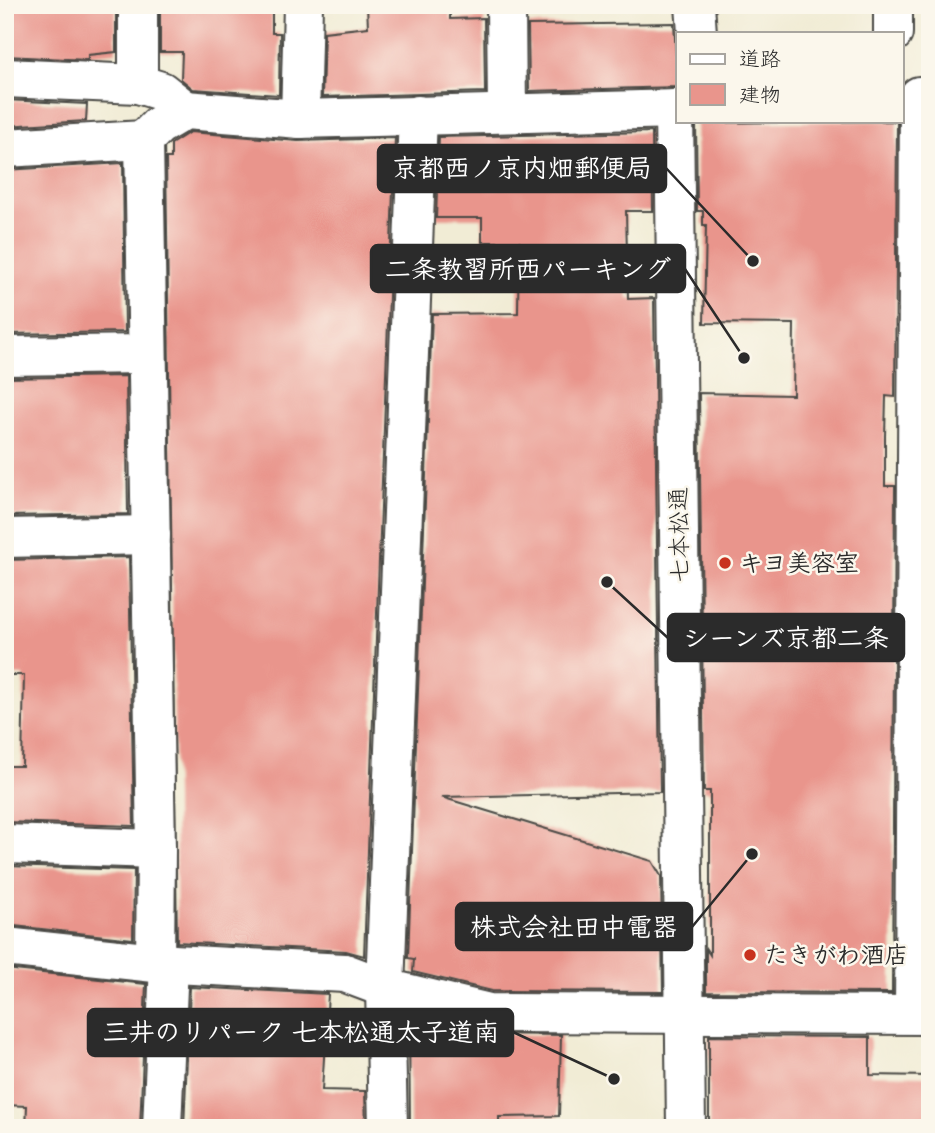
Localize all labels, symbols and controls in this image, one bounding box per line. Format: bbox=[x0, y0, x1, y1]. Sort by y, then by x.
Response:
legend bbox=[676, 32, 904, 122]
text: 道路 bbox=[739, 46, 781, 74]
text: 建物 bbox=[739, 82, 781, 110]
callout: 京都西ノ京内畑郵便局 bbox=[378, 145, 666, 192]
text: 京都西ノ京内畑郵便局 bbox=[392, 153, 652, 187]
callout: 二条教習所西パーキング bbox=[371, 245, 685, 292]
text: 二条教習所西パーキング bbox=[385, 254, 671, 288]
street label: 七本松通 bbox=[664, 487, 697, 583]
place label: キヨ美容室 bbox=[739, 549, 859, 580]
marker: キヨ美容室 bbox=[717, 555, 733, 571]
callout: シーンズ京都二条 bbox=[668, 614, 904, 661]
text: シーンズ京都二条 bbox=[683, 623, 889, 657]
callout: 株式会社田中電器 bbox=[456, 903, 692, 950]
text: 株式会社田中電器 bbox=[470, 912, 678, 946]
place label: たきがわ酒店 bbox=[764, 941, 908, 972]
marker: たきがわ酒店 bbox=[742, 947, 758, 963]
callout: 三井のリパーク 七本松通太子道南 bbox=[88, 1009, 513, 1056]
text: 三井のリパーク 七本松通太子道南 bbox=[102, 1017, 500, 1051]

